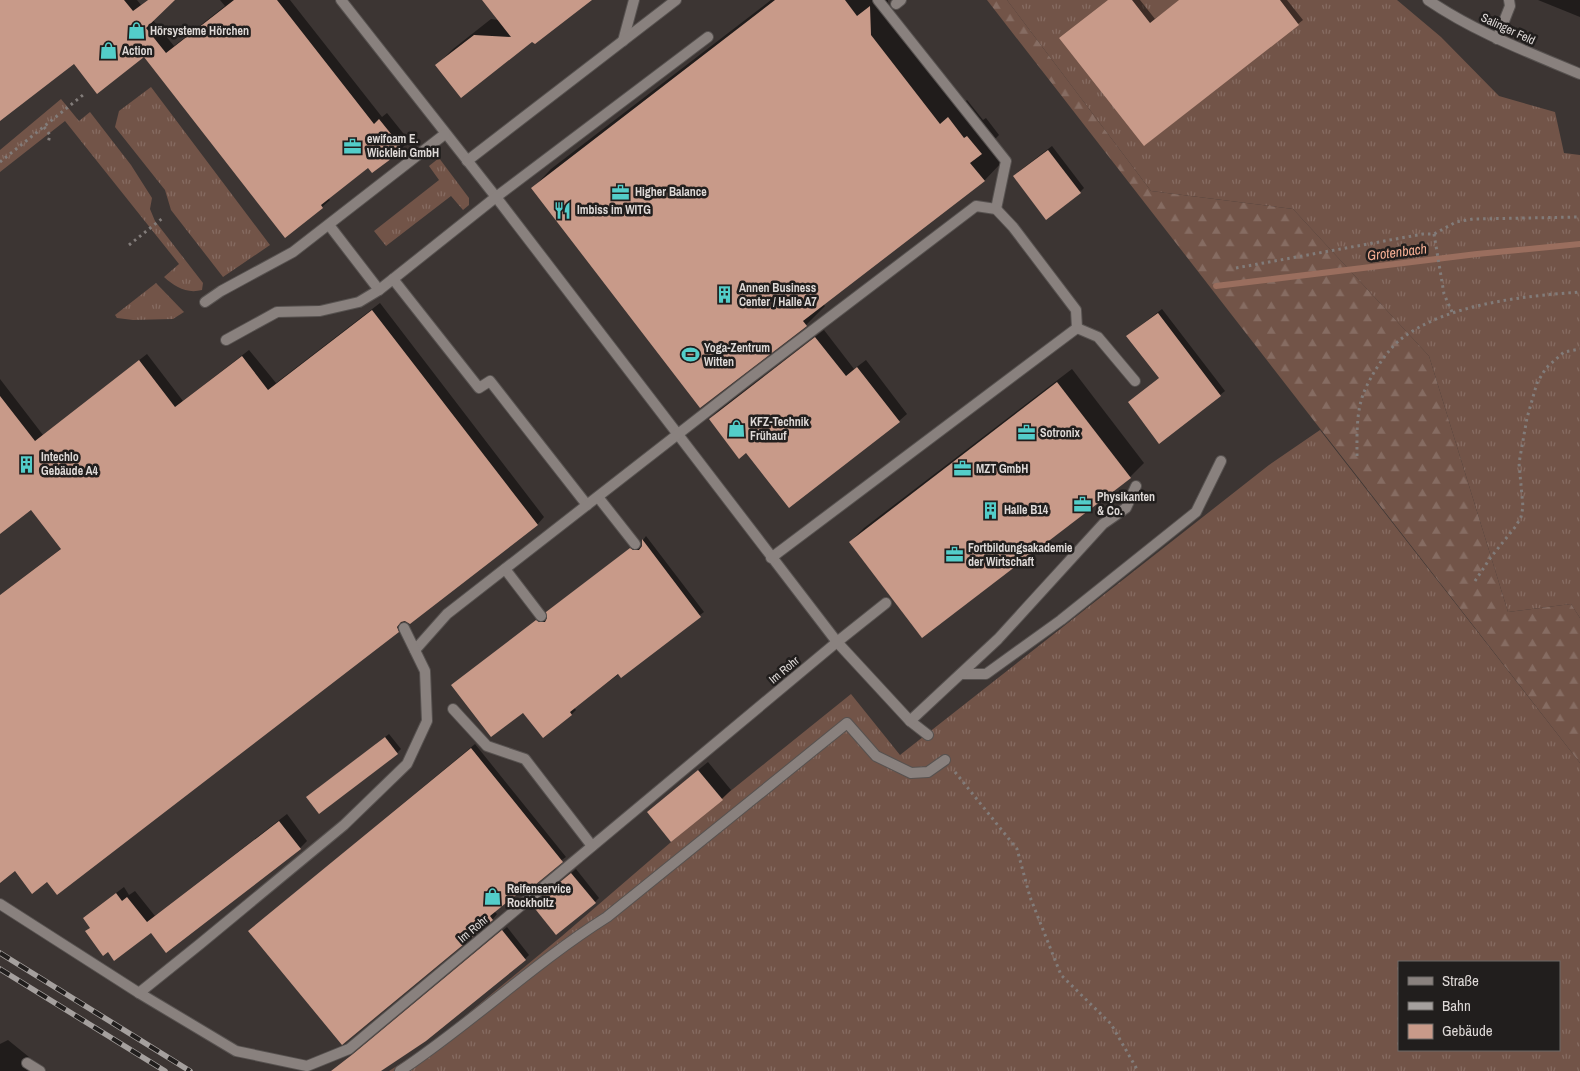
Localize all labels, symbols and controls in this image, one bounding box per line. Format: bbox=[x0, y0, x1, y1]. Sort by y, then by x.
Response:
street label: Salinger Feld bbox=[1478, 9, 1538, 49]
shop icon: Hörsysteme Hörchen bbox=[126, 21, 146, 41]
place label: Hörsysteme Hörchen bbox=[150, 23, 249, 39]
shop icon: Action bbox=[98, 41, 118, 61]
place label: Action bbox=[122, 43, 153, 59]
place label: ewifoam E. Wicklein GmbH bbox=[367, 131, 439, 161]
office icon: ewifoam E. Wicklein GmbH bbox=[343, 136, 363, 156]
office icon: Higher Balance bbox=[611, 182, 631, 202]
place label: Higher Balance bbox=[635, 184, 707, 200]
restaurant icon: Imbiss im WITG bbox=[553, 200, 573, 220]
place label: Imbiss im WITG bbox=[577, 202, 651, 218]
water label: Grotenbach bbox=[1366, 239, 1428, 265]
place label: Annen Business Center / Halle A7 bbox=[739, 280, 817, 310]
building icon: Annen Business Center / Halle A7 bbox=[715, 285, 735, 305]
place label: Yoga-Zentrum Witten bbox=[704, 340, 770, 370]
sports icon: Yoga-Zentrum Witten bbox=[680, 345, 700, 365]
place label: KFZ-Technik Frühauf bbox=[750, 414, 809, 444]
shop icon: KFZ-Technik Frühauf bbox=[726, 419, 746, 439]
office icon: Sotronix bbox=[1016, 423, 1036, 443]
place label: Sotronix bbox=[1040, 425, 1080, 441]
place label: Intechlo Gebäude A4 bbox=[41, 449, 99, 479]
building icon: Intechlo Gebäude A4 bbox=[17, 454, 37, 474]
office icon: MZT GmbH bbox=[952, 459, 972, 479]
place label: MZT GmbH bbox=[976, 461, 1028, 477]
place label: Physikanten & Co. bbox=[1097, 489, 1155, 519]
office icon: Physikanten & Co. bbox=[1073, 494, 1093, 514]
building icon: Halle B14 bbox=[980, 500, 1000, 520]
place label: Halle B14 bbox=[1004, 502, 1049, 518]
place label: Fortbildungsakademie der Wirtschaft bbox=[968, 540, 1073, 570]
office icon: Fortbildungsakademie der Wirtschaft bbox=[944, 545, 964, 565]
street label: Im Rohr bbox=[765, 652, 803, 687]
place label: Reifenservice Rockholtz bbox=[507, 881, 572, 911]
shop icon: Reifenservice Rockholtz bbox=[483, 886, 503, 906]
street label: Im Rohr bbox=[454, 911, 492, 946]
legend bbox=[1398, 961, 1560, 1051]
text: Straße bbox=[1442, 970, 1479, 991]
text: Bahn bbox=[1442, 995, 1471, 1016]
text: Gebäude bbox=[1442, 1020, 1493, 1041]

